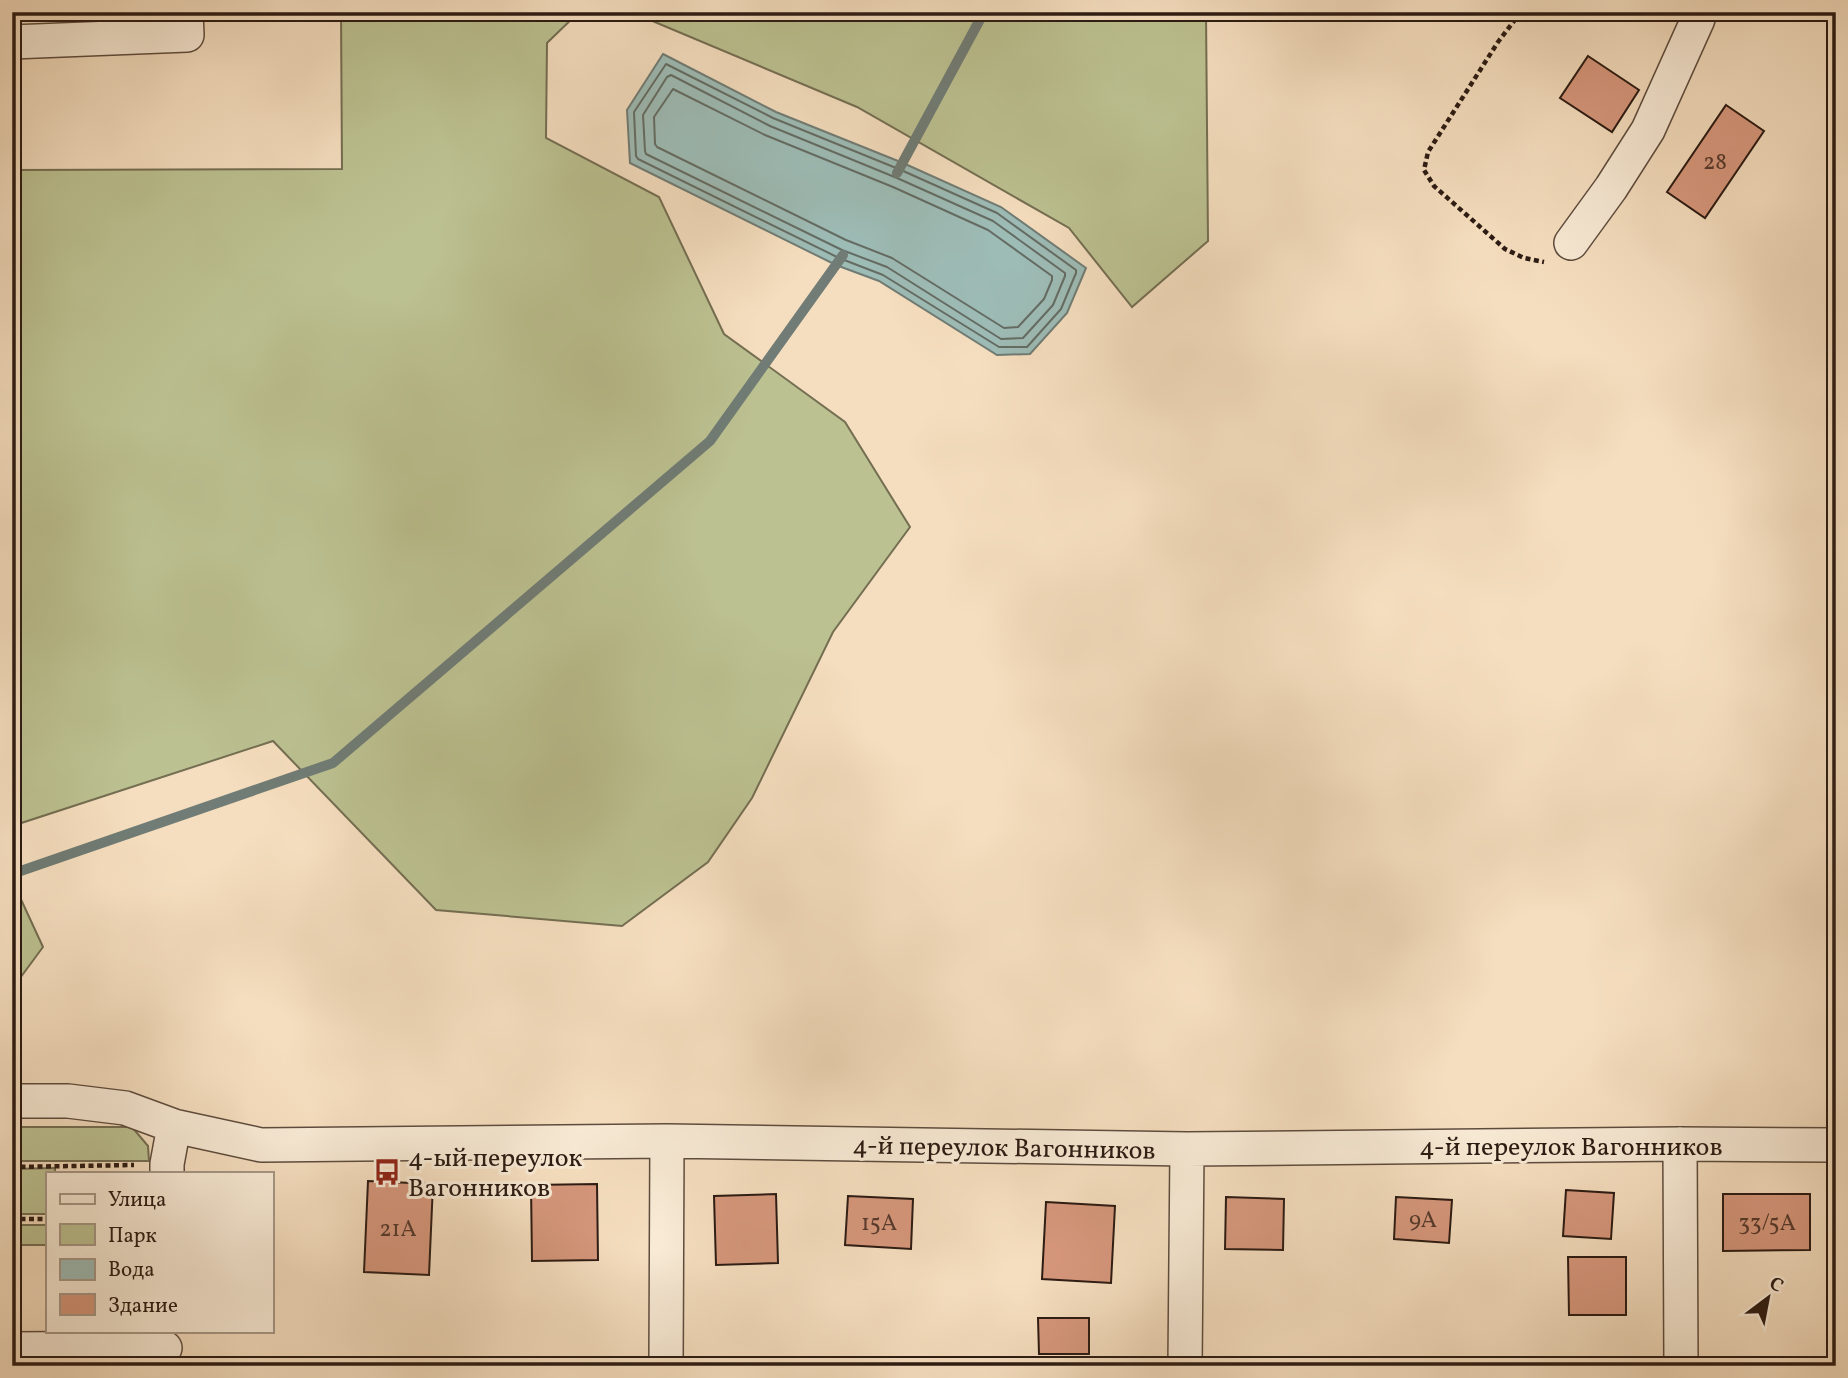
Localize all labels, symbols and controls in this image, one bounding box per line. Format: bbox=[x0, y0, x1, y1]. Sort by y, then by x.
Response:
house number: 28 bbox=[1703, 147, 1727, 179]
street label: 4-й переулок Вагонников bbox=[852, 1128, 1156, 1170]
street label: 4-й переулок Вагонников bbox=[1419, 1130, 1723, 1166]
place label: 4-ый переулок Вагонников bbox=[408, 1141, 582, 1207]
bus stop icon: 4-ый переулок Вагонников bbox=[372, 1157, 402, 1187]
legend bbox=[46, 1172, 273, 1332]
text: Улица bbox=[108, 1186, 166, 1215]
house number: 9А bbox=[1409, 1205, 1437, 1237]
house number: 15А bbox=[861, 1208, 897, 1240]
house number: 33/5А bbox=[1738, 1208, 1796, 1240]
house number: 21А bbox=[379, 1214, 417, 1246]
text: Парк bbox=[108, 1222, 157, 1251]
text: Вода bbox=[108, 1256, 155, 1285]
north arrow bbox=[1732, 1262, 1802, 1332]
text: С bbox=[1764, 1271, 1788, 1300]
text: Здание bbox=[108, 1292, 178, 1321]

